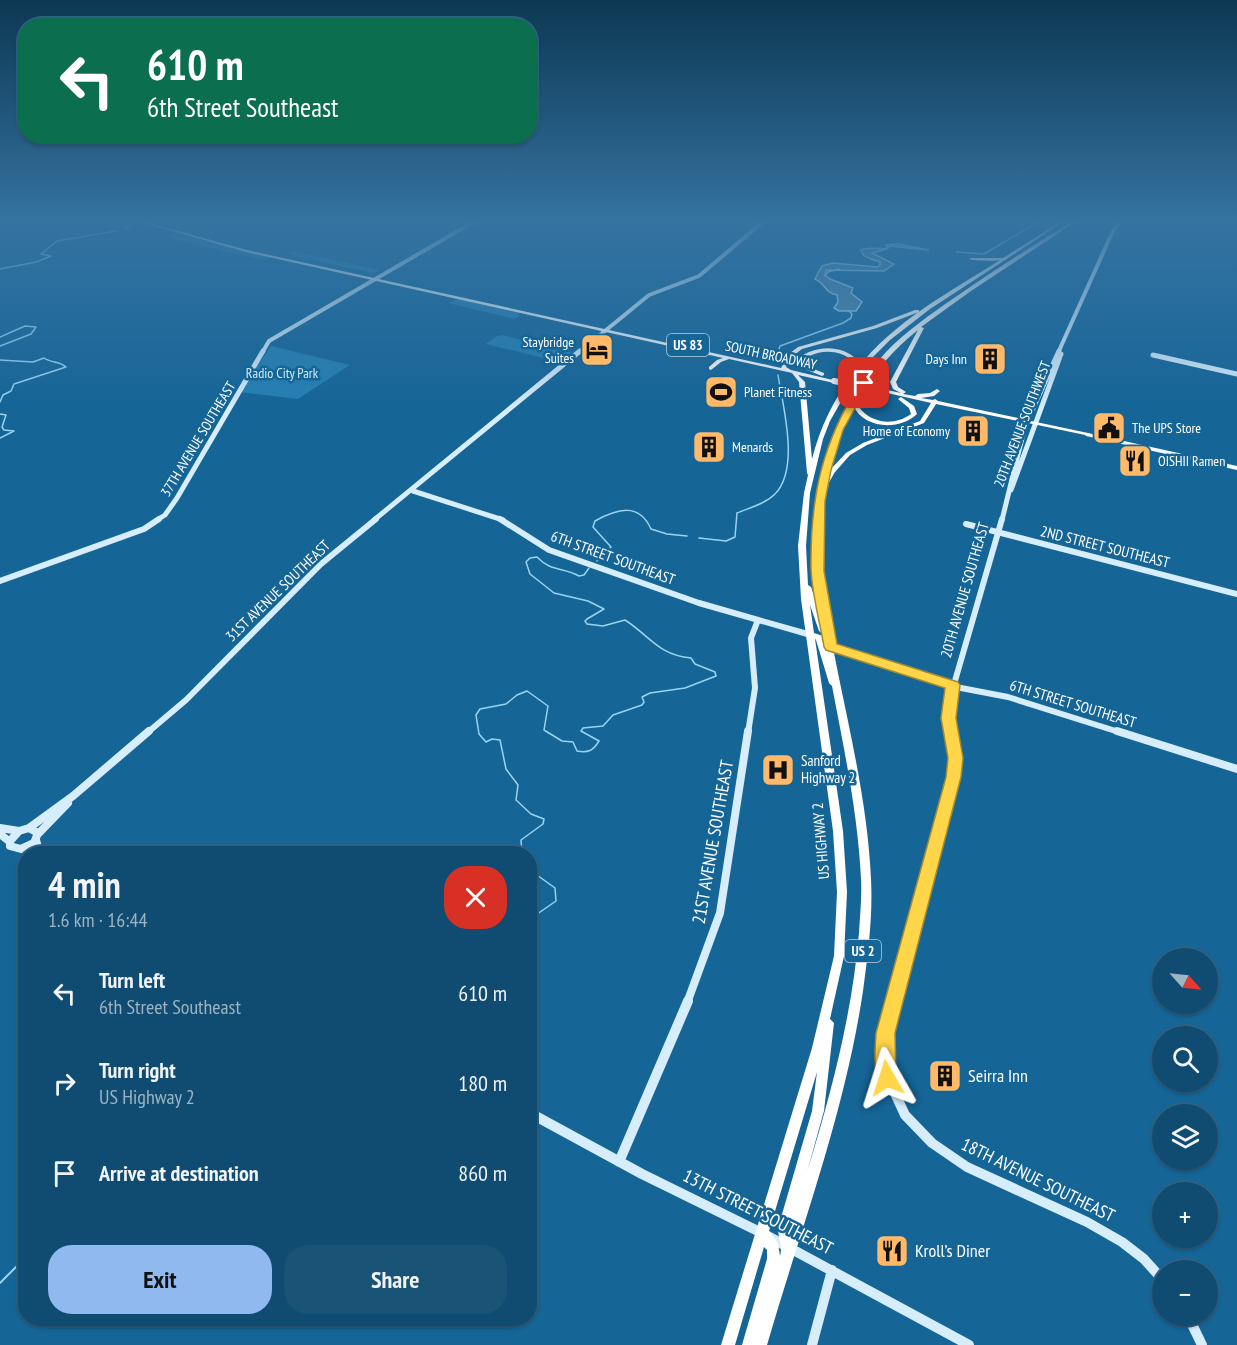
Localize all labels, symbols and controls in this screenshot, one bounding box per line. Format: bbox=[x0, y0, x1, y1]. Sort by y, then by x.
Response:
text: 610 m bbox=[147, 37, 244, 92]
icon: left bbox=[48, 42, 126, 120]
text: 6th Street Southeast bbox=[147, 90, 339, 124]
hotel icon: Staybridge Suites bbox=[579, 332, 615, 368]
place label: Staybridge Suites bbox=[522, 333, 574, 367]
road number: US 83 bbox=[667, 334, 709, 356]
street label: SOUTH BROADWAY bbox=[724, 337, 819, 374]
building icon: Days Inn bbox=[972, 341, 1008, 377]
place label: Days Inn bbox=[926, 350, 967, 368]
pin bbox=[838, 357, 889, 408]
street label: 20TH AVENUE SOUTHWEST bbox=[990, 358, 1055, 490]
park label: Radio City Park bbox=[246, 364, 319, 382]
icon: arrive bbox=[847, 366, 880, 399]
sports icon: Planet Fitness bbox=[703, 374, 739, 410]
street label: 37TH AVENUE SOUTHEAST bbox=[157, 378, 240, 500]
place label: Planet Fitness bbox=[744, 383, 812, 401]
public building icon: The UPS Store bbox=[1091, 410, 1127, 446]
building icon: Home of Economy bbox=[955, 413, 991, 449]
place label: The UPS Store bbox=[1132, 419, 1201, 437]
place label: Home of Economy bbox=[863, 422, 951, 440]
building icon: Menards bbox=[691, 429, 727, 465]
place label: Menards bbox=[732, 438, 773, 456]
restaurant icon: OISHII Ramen bbox=[1117, 443, 1153, 479]
place label: OISHII Ramen bbox=[1158, 452, 1225, 470]
street label: 20TH AVENUE SOUTHEAST bbox=[936, 520, 993, 660]
street label: 2ND STREET SOUTHEAST bbox=[1039, 521, 1172, 572]
street label: 6TH STREET SOUTHEAST bbox=[548, 526, 678, 589]
street label: 31ST AVENUE SOUTHEAST bbox=[221, 536, 334, 645]
street label: 6TH STREET SOUTHEAST bbox=[1008, 675, 1139, 732]
place label: Sanford Highway 2 bbox=[801, 751, 855, 787]
hospital icon: Sanford Highway 2 bbox=[760, 752, 796, 788]
street label: 21ST AVENUE SOUTHEAST bbox=[687, 758, 738, 926]
street label: US HIGHWAY 2 bbox=[808, 802, 833, 880]
text: 4 min bbox=[48, 861, 121, 908]
button: close bbox=[444, 866, 507, 929]
text: 1.6 km · 16:44 bbox=[48, 907, 147, 933]
road number: US 2 bbox=[845, 940, 881, 962]
north arrow bbox=[1152, 948, 1218, 1014]
map controls bbox=[1152, 948, 1218, 1326]
text: Turn left bbox=[99, 966, 165, 994]
icon: left bbox=[48, 977, 81, 1010]
text: 610 m bbox=[458, 979, 507, 1007]
text: 6th Street Southeast bbox=[99, 994, 241, 1020]
button: search bbox=[1152, 1026, 1218, 1092]
position arrow bbox=[855, 1046, 919, 1110]
text: Turn right bbox=[99, 1056, 176, 1084]
building icon: Seirra Inn bbox=[927, 1058, 963, 1094]
place label: Seirra Inn bbox=[968, 1064, 1028, 1087]
icon: right bbox=[48, 1067, 81, 1100]
text: 180 m bbox=[458, 1069, 507, 1097]
text: US Highway 2 bbox=[99, 1084, 195, 1110]
button: layers bbox=[1152, 1104, 1218, 1170]
street label: 18TH AVENUE SOUTHEAST bbox=[958, 1132, 1119, 1227]
icon: arrive bbox=[48, 1157, 81, 1190]
text: Arrive at destination bbox=[99, 1159, 259, 1187]
text: 860 m bbox=[458, 1159, 507, 1187]
street label: 13TH STREET SOUTHEAST bbox=[679, 1164, 837, 1259]
button: + bbox=[1152, 1182, 1218, 1248]
restaurant icon: Kroll’s Diner bbox=[874, 1233, 910, 1269]
place label: Kroll’s Diner bbox=[915, 1239, 990, 1262]
button: Exit bbox=[48, 1245, 272, 1314]
button: Share bbox=[284, 1245, 507, 1314]
button: − bbox=[1152, 1260, 1218, 1326]

